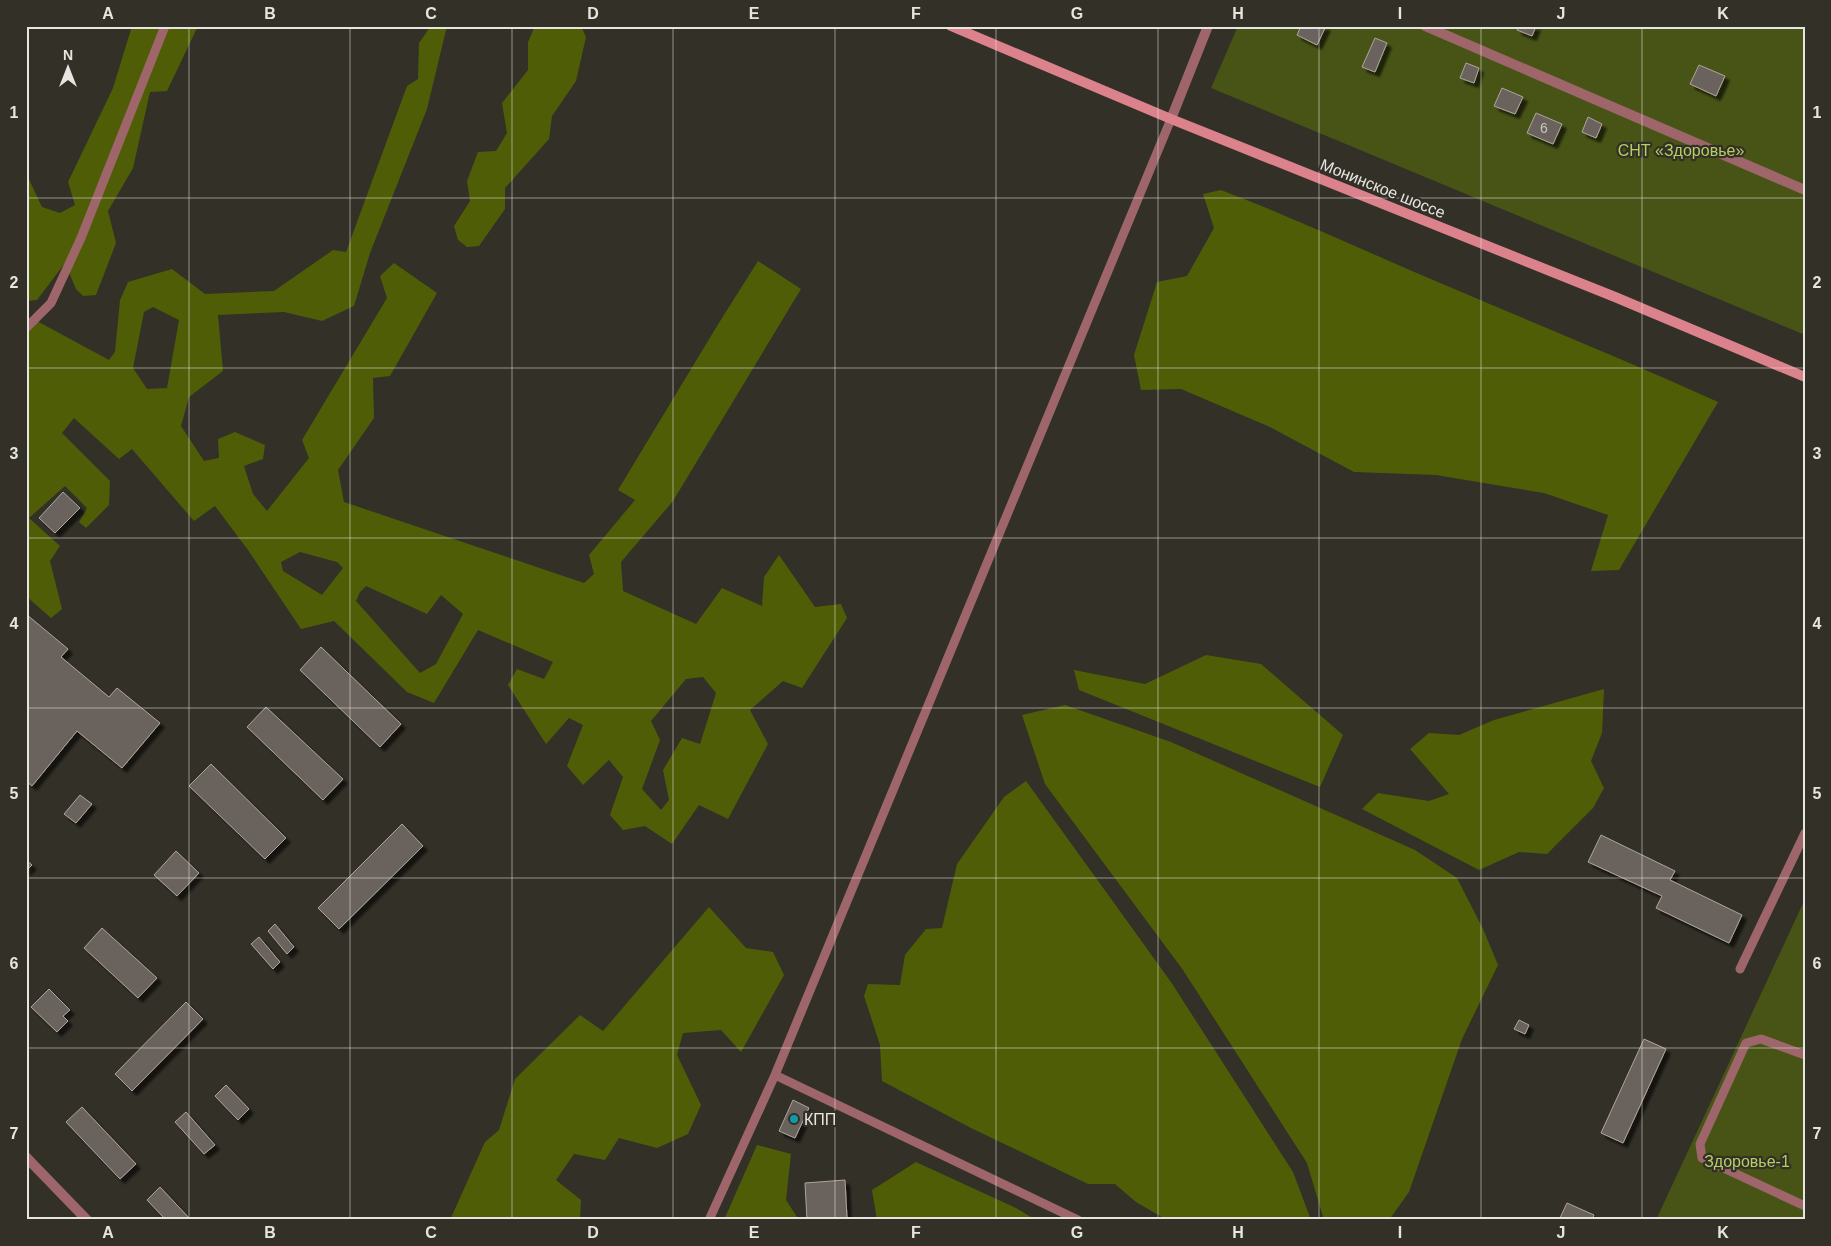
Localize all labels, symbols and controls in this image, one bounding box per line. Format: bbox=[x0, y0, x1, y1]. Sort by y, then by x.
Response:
text: A bbox=[102, 5, 114, 22]
text: B bbox=[264, 5, 276, 22]
text: C bbox=[425, 5, 437, 22]
text: D bbox=[587, 5, 599, 22]
text: E bbox=[749, 5, 760, 22]
text: F bbox=[911, 5, 921, 22]
text: G bbox=[1071, 5, 1083, 22]
text: H bbox=[1232, 5, 1244, 22]
text: I bbox=[1398, 5, 1402, 22]
text: J bbox=[1557, 5, 1565, 22]
text: K bbox=[1717, 5, 1729, 22]
north arrow bbox=[42, 42, 92, 92]
text: N bbox=[63, 47, 73, 63]
text: 1 bbox=[10, 104, 19, 121]
text: 1 bbox=[1813, 104, 1822, 121]
house number: 6 bbox=[1540, 120, 1548, 136]
park label: СНТ «Здоровье» bbox=[1618, 142, 1744, 159]
street label: Монинское шоссе bbox=[1318, 156, 1448, 221]
text: 2 bbox=[10, 274, 19, 291]
text: 2 bbox=[1813, 274, 1822, 291]
text: 3 bbox=[10, 445, 19, 462]
text: 3 bbox=[1813, 445, 1822, 462]
text: 4 bbox=[10, 615, 19, 632]
text: 4 bbox=[1813, 615, 1822, 632]
text: 5 bbox=[10, 785, 19, 802]
text: 5 bbox=[1813, 785, 1822, 802]
text: 6 bbox=[10, 955, 19, 972]
text: 6 bbox=[1813, 955, 1822, 972]
place label: КПП bbox=[804, 1111, 836, 1128]
marker: КПП bbox=[788, 1113, 800, 1125]
text: 7 bbox=[10, 1125, 19, 1142]
text: 7 bbox=[1813, 1125, 1822, 1142]
park label: Здоровье-1 bbox=[1704, 1153, 1790, 1170]
text: A bbox=[102, 1224, 114, 1241]
text: B bbox=[264, 1224, 276, 1241]
text: C bbox=[425, 1224, 437, 1241]
text: D bbox=[587, 1224, 599, 1241]
text: E bbox=[749, 1224, 760, 1241]
text: F bbox=[911, 1224, 921, 1241]
text: G bbox=[1071, 1224, 1083, 1241]
text: H bbox=[1232, 1224, 1244, 1241]
text: I bbox=[1398, 1224, 1402, 1241]
text: J bbox=[1557, 1224, 1565, 1241]
text: K bbox=[1717, 1224, 1729, 1241]

